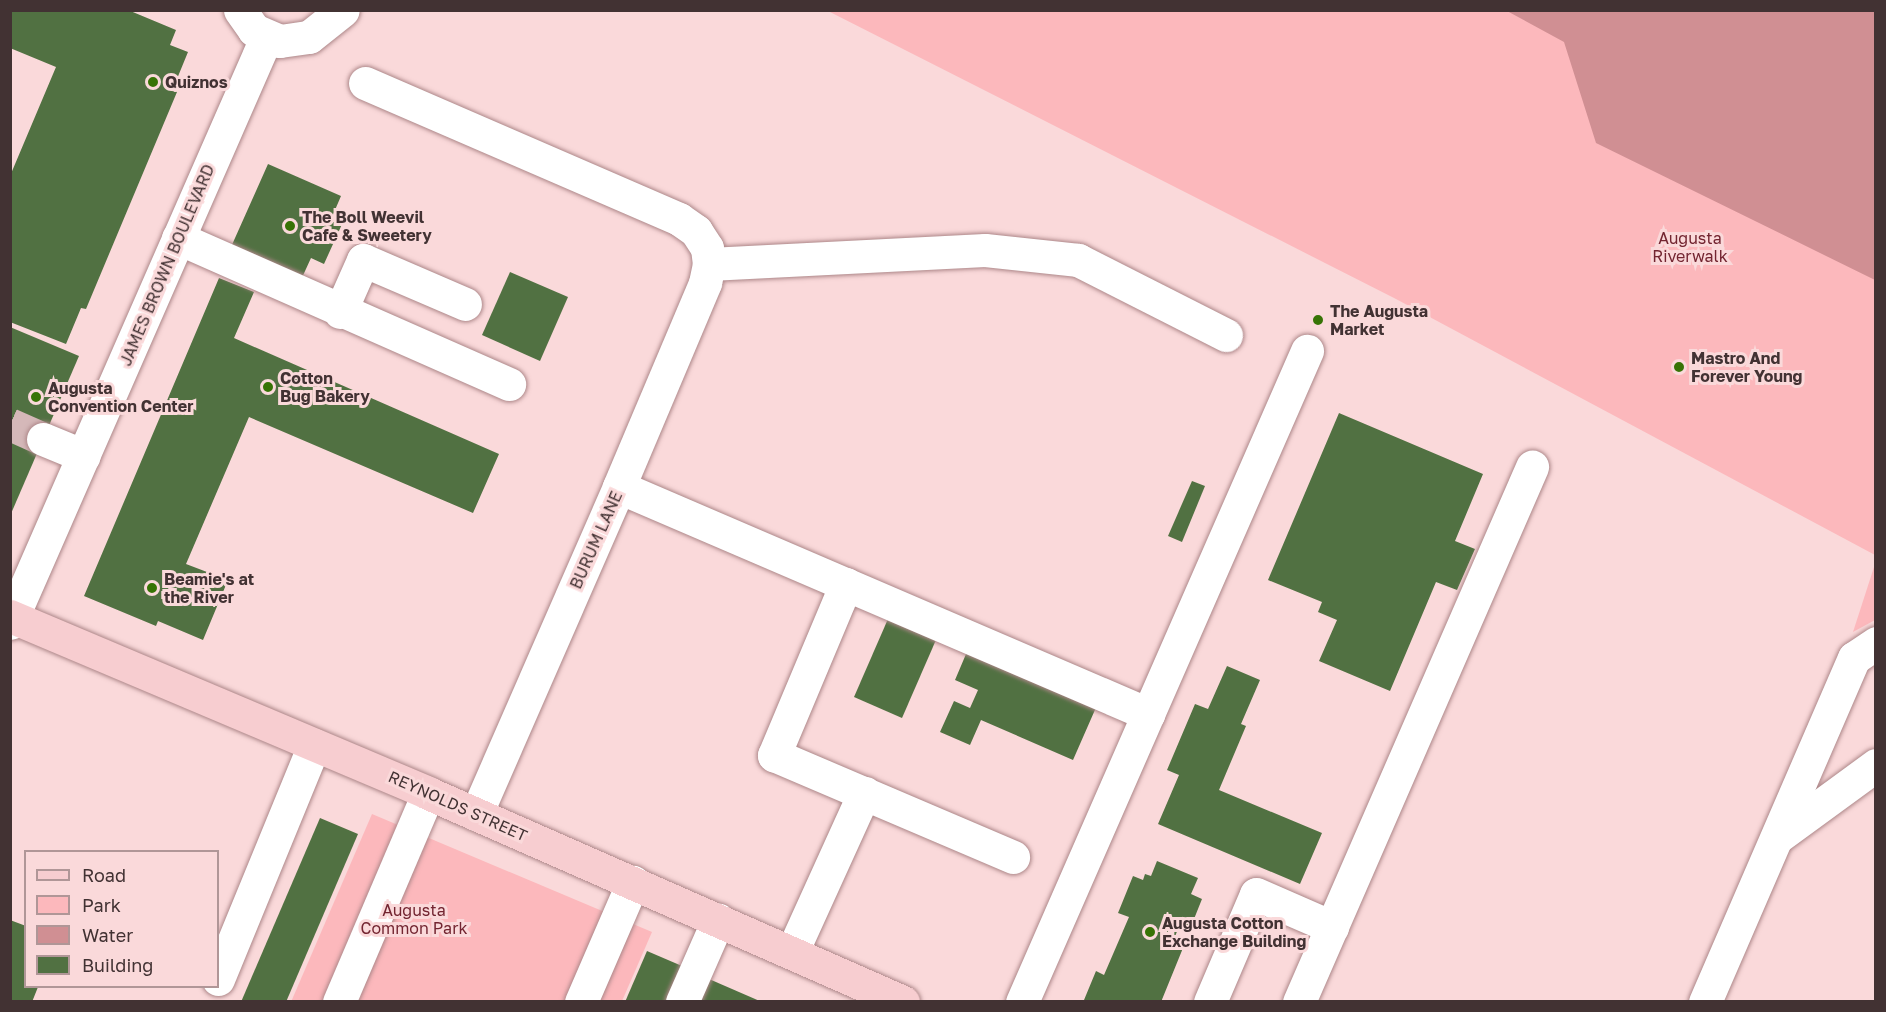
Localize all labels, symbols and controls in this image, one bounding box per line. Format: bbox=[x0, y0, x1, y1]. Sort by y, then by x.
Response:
place label: Quiznos bbox=[165, 72, 228, 92]
marker: Quiznos bbox=[146, 75, 160, 89]
street label: JAMES BROWN BOULEVARD bbox=[116, 161, 218, 369]
place label: The Boll Weevil Cafe & Sweetery bbox=[302, 207, 432, 245]
marker: The Boll Weevil Cafe & Sweetery bbox=[283, 219, 297, 233]
park label: Augusta Riverwalk bbox=[1652, 228, 1728, 266]
place label: The Augusta Market bbox=[1330, 301, 1428, 339]
marker: The Augusta Market bbox=[1311, 313, 1325, 327]
place label: Mastro And Forever Young bbox=[1691, 348, 1802, 386]
marker: Mastro And Forever Young bbox=[1672, 360, 1686, 374]
place label: Cotton Bug Bakery bbox=[280, 368, 370, 406]
place label: Augusta Convention Center bbox=[48, 378, 193, 416]
marker: Cotton Bug Bakery bbox=[261, 380, 275, 394]
marker: Augusta Convention Center bbox=[29, 390, 43, 404]
street label: BURUM LANE bbox=[566, 488, 626, 592]
place label: Beamie's at the River bbox=[164, 569, 254, 607]
marker: Beamie's at the River bbox=[145, 581, 159, 595]
street label: REYNOLDS STREET bbox=[386, 767, 530, 845]
legend bbox=[24, 850, 219, 988]
text: Road bbox=[82, 864, 126, 886]
text: Park bbox=[82, 894, 121, 916]
park label: Augusta Common Park bbox=[361, 900, 467, 938]
place label: Augusta Cotton Exchange Building bbox=[1162, 913, 1306, 951]
text: Water bbox=[82, 924, 133, 946]
marker: Augusta Cotton Exchange Building bbox=[1143, 925, 1157, 939]
text: Building bbox=[82, 954, 153, 976]

